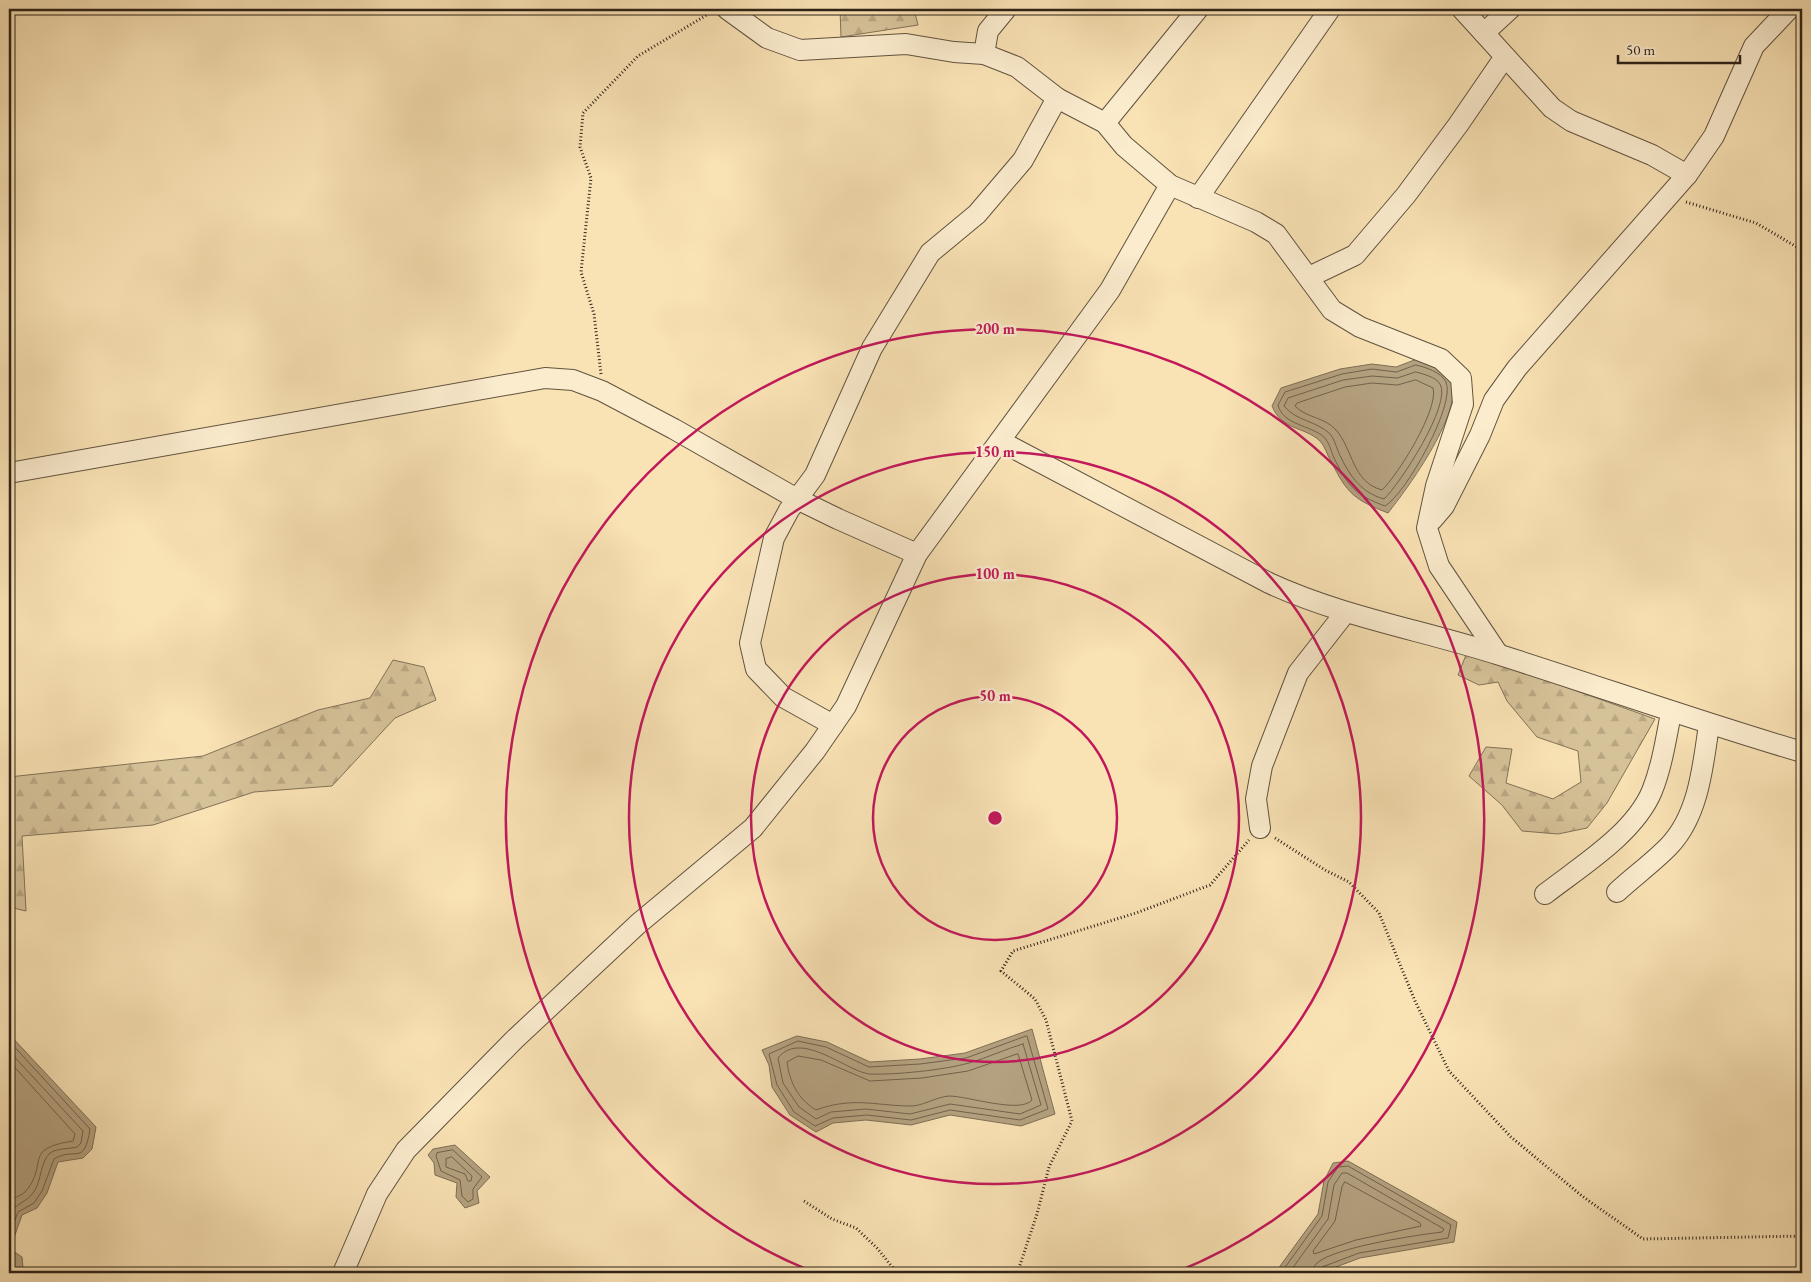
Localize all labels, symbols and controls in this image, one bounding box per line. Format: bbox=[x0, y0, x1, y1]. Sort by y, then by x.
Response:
scale bar bbox=[1618, 32, 1741, 64]
text: 50 m bbox=[1626, 40, 1655, 59]
text: 200 m bbox=[975, 319, 1015, 338]
text: 150 m bbox=[975, 442, 1015, 461]
text: 100 m bbox=[975, 564, 1015, 583]
text: 50 m bbox=[979, 686, 1011, 705]
centre of rings bbox=[986, 809, 1004, 827]

